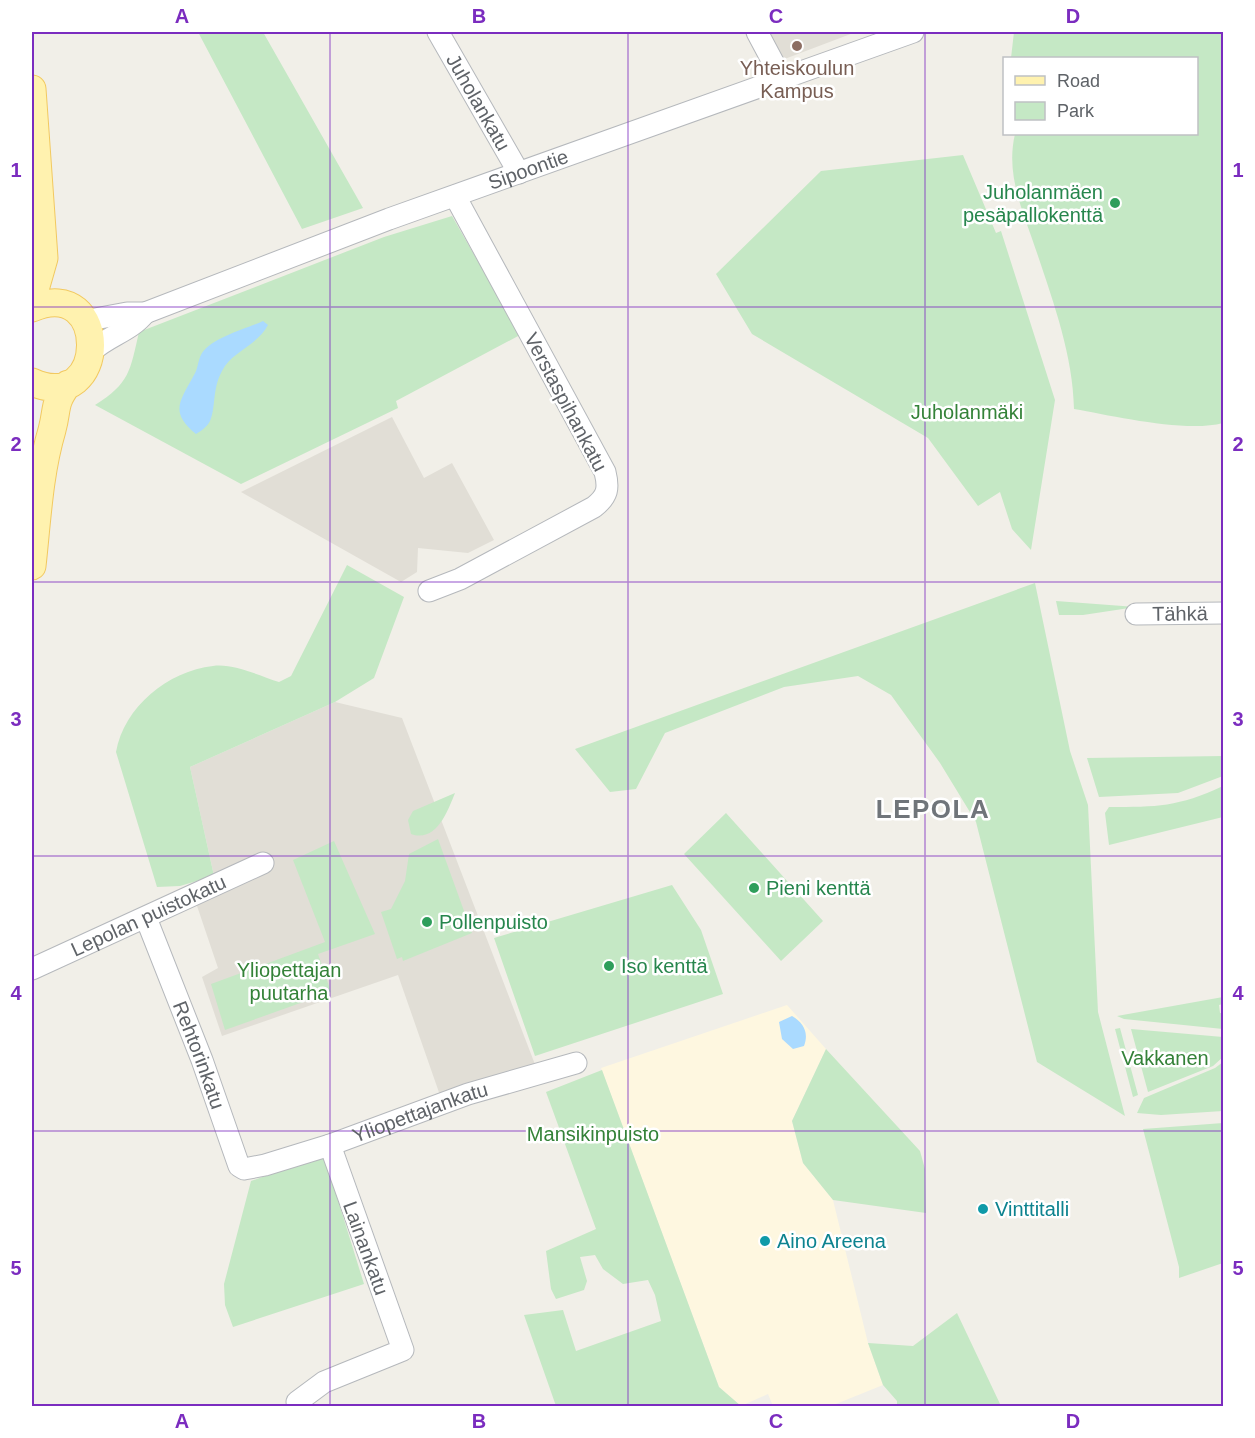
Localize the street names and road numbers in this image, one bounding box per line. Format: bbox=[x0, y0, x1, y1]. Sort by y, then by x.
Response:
street label: Juholankatu bbox=[442, 50, 515, 154]
street label: Sipoontie bbox=[485, 145, 571, 194]
street label: Verstaspihankatu bbox=[520, 329, 612, 475]
street label: Tähkä bbox=[1152, 602, 1209, 625]
street label: Lepolan puistokatu bbox=[67, 871, 229, 961]
street label: Rehtorinkatu bbox=[169, 998, 229, 1112]
street label: Yliopettajankatu bbox=[349, 1078, 490, 1147]
street label: Lainankatu bbox=[339, 1198, 393, 1298]

